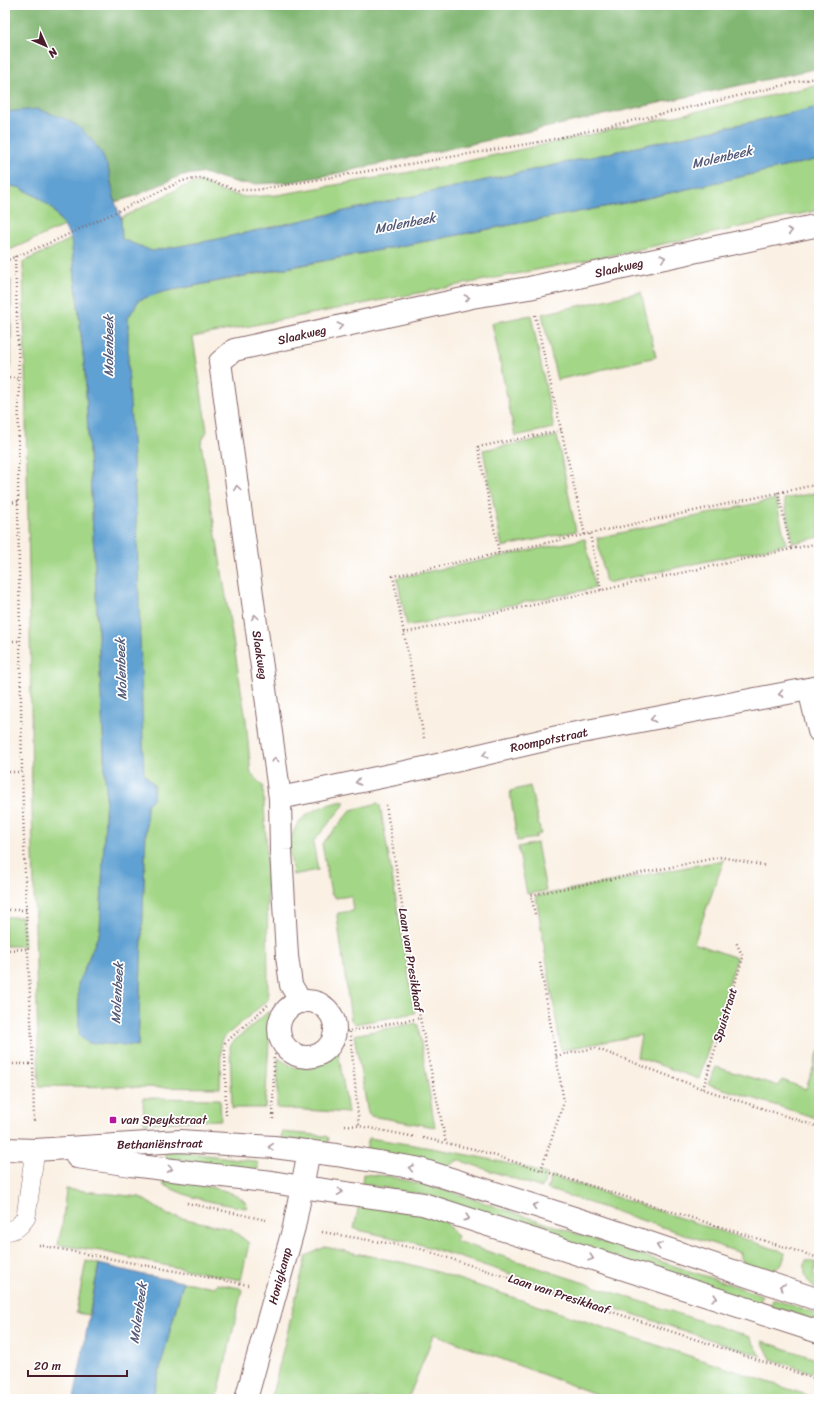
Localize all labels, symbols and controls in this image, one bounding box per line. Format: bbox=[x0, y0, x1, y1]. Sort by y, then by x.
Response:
north arrow bbox=[26, 26, 66, 66]
text: N bbox=[43, 43, 63, 62]
water label: Molenbeek bbox=[689, 138, 757, 175]
water label: Molenbeek bbox=[373, 205, 439, 240]
one-way arrow bbox=[787, 228, 793, 236]
street label: Slaakweg bbox=[592, 252, 646, 284]
one-way arrow bbox=[660, 254, 666, 262]
one-way arrow bbox=[464, 294, 470, 302]
water label: Molenbeek bbox=[97, 313, 120, 377]
street label: Slaakweg bbox=[275, 319, 329, 351]
one-way arrow bbox=[336, 322, 343, 331]
one-way arrow bbox=[233, 485, 242, 491]
one-way arrow bbox=[251, 614, 260, 620]
street label: Slaakweg bbox=[246, 629, 274, 681]
water label: Molenbeek bbox=[108, 636, 134, 700]
one-way arrow bbox=[778, 690, 784, 698]
one-way arrow bbox=[650, 714, 656, 722]
street label: Roompotstraat bbox=[508, 721, 590, 759]
one-way arrow bbox=[482, 750, 488, 758]
one-way arrow bbox=[271, 757, 280, 763]
one-way arrow bbox=[355, 777, 361, 785]
street label: Laan van Presikhaaf bbox=[392, 906, 430, 1016]
water label: Molenbeek bbox=[104, 960, 130, 1024]
street label: Spuistraat bbox=[706, 985, 744, 1045]
place label: van Speykstraat bbox=[121, 1109, 208, 1131]
marker: van Speykstraat bbox=[108, 1115, 118, 1125]
street label: Bethaniënstraat bbox=[117, 1132, 203, 1156]
one-way arrow bbox=[268, 1142, 274, 1151]
one-way arrow bbox=[167, 1164, 173, 1173]
one-way arrow bbox=[408, 1164, 414, 1172]
one-way arrow bbox=[337, 1188, 344, 1197]
one-way arrow bbox=[532, 1202, 539, 1211]
one-way arrow bbox=[464, 1213, 471, 1222]
one-way arrow bbox=[655, 1242, 662, 1251]
street label: Honigkamp bbox=[262, 1244, 298, 1307]
one-way arrow bbox=[587, 1253, 594, 1262]
street label: Laan van Presikhaaf bbox=[505, 1267, 614, 1321]
water label: Molenbeek bbox=[122, 1279, 154, 1345]
one-way arrow bbox=[779, 1284, 786, 1292]
one-way arrow bbox=[711, 1293, 718, 1302]
scale bar bbox=[28, 1352, 127, 1378]
text: 20 m bbox=[34, 1355, 61, 1377]

